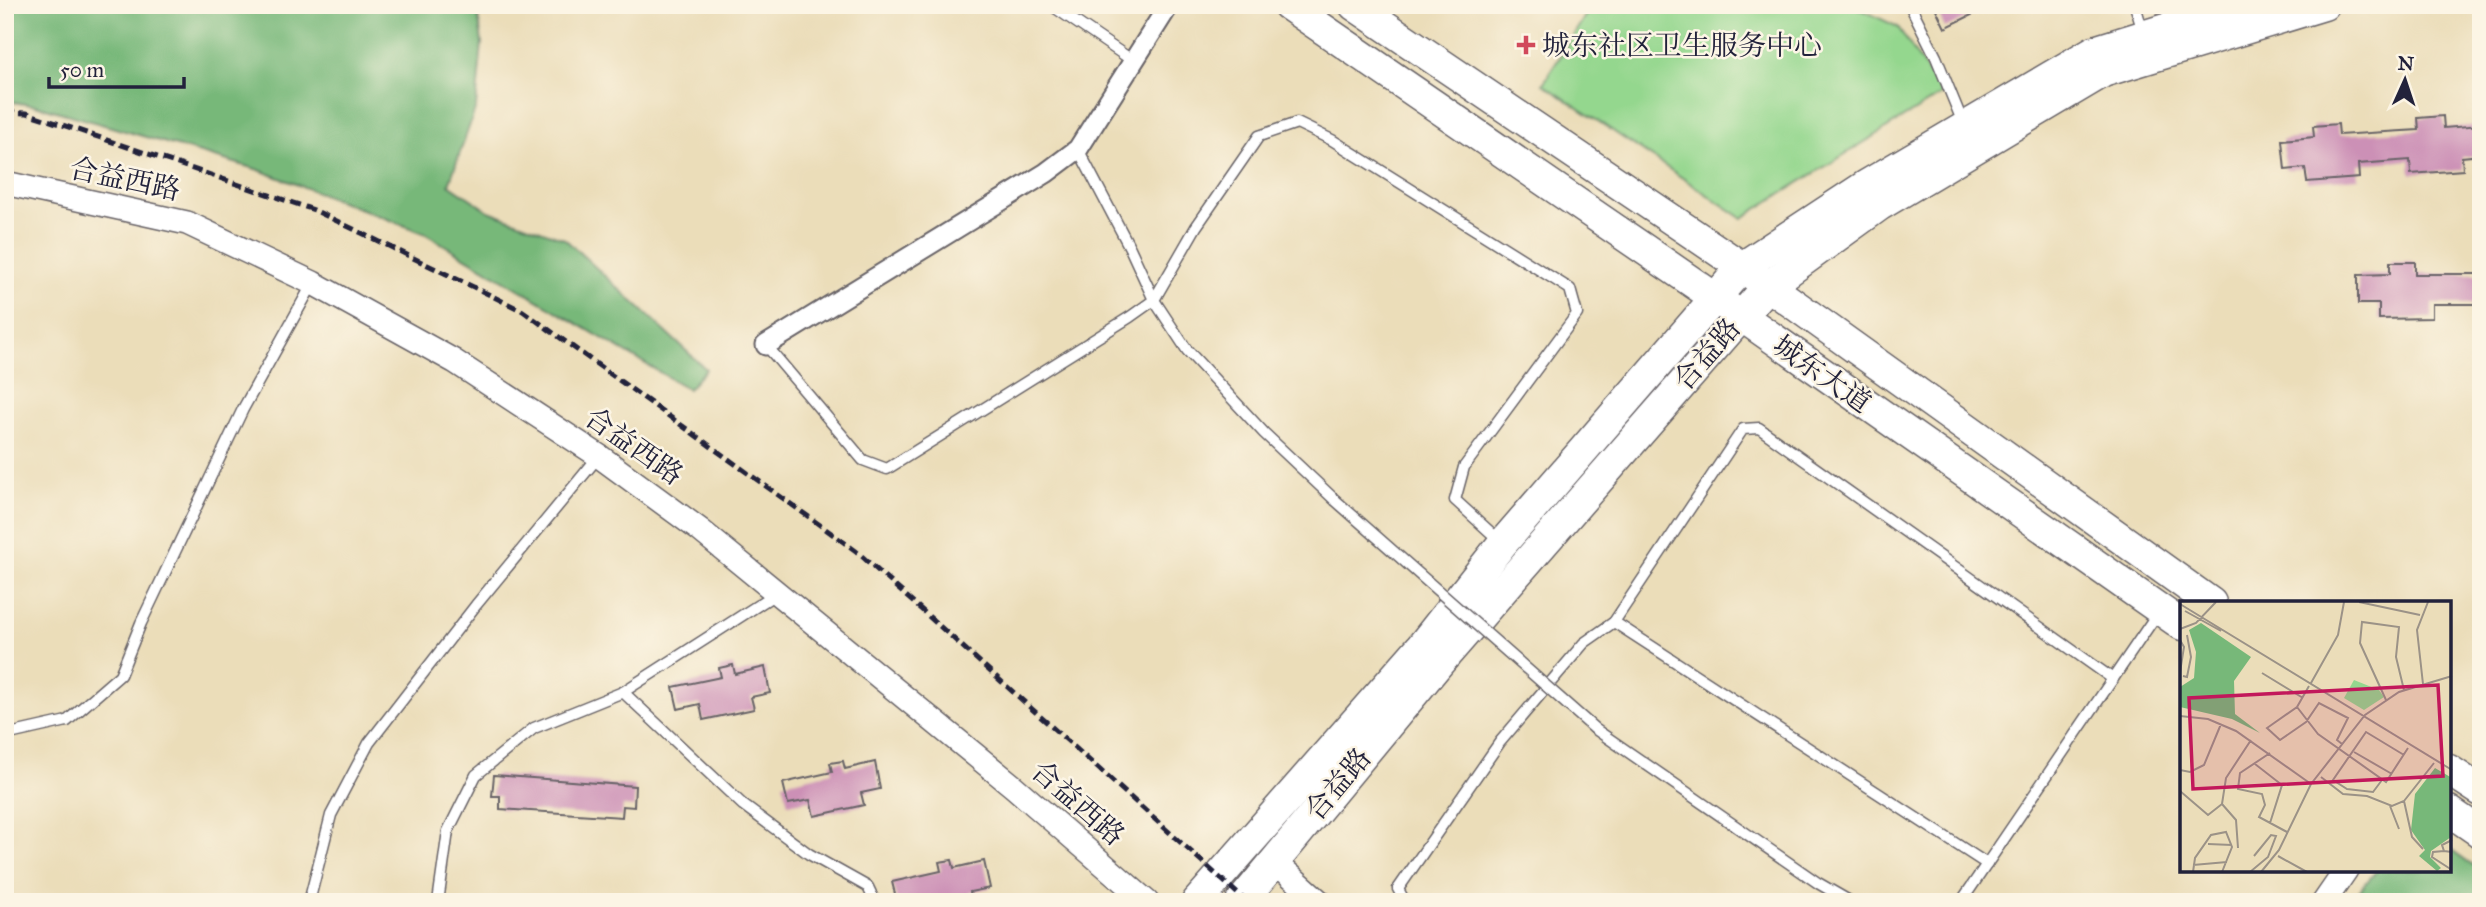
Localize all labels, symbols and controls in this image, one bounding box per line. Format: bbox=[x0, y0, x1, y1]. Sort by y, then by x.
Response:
place label: 城东社区卫生服务中心 bbox=[1542, 28, 1822, 63]
marker: 城东社区卫生服务中心 bbox=[1516, 35, 1536, 55]
scale bar bbox=[49, 46, 184, 90]
north arrow bbox=[2370, 46, 2440, 116]
text: N bbox=[2397, 52, 2415, 75]
text: 50 m bbox=[60, 57, 105, 83]
street label: 合益西路 bbox=[67, 150, 183, 208]
street label: 合益路 bbox=[1666, 311, 1748, 397]
street label: 城东大道 bbox=[1766, 328, 1878, 420]
street label: 合益西路 bbox=[578, 400, 690, 492]
inset map bbox=[2180, 601, 2451, 872]
street label: 合益路 bbox=[1298, 741, 1378, 827]
street label: 合益西路 bbox=[1024, 753, 1132, 853]

